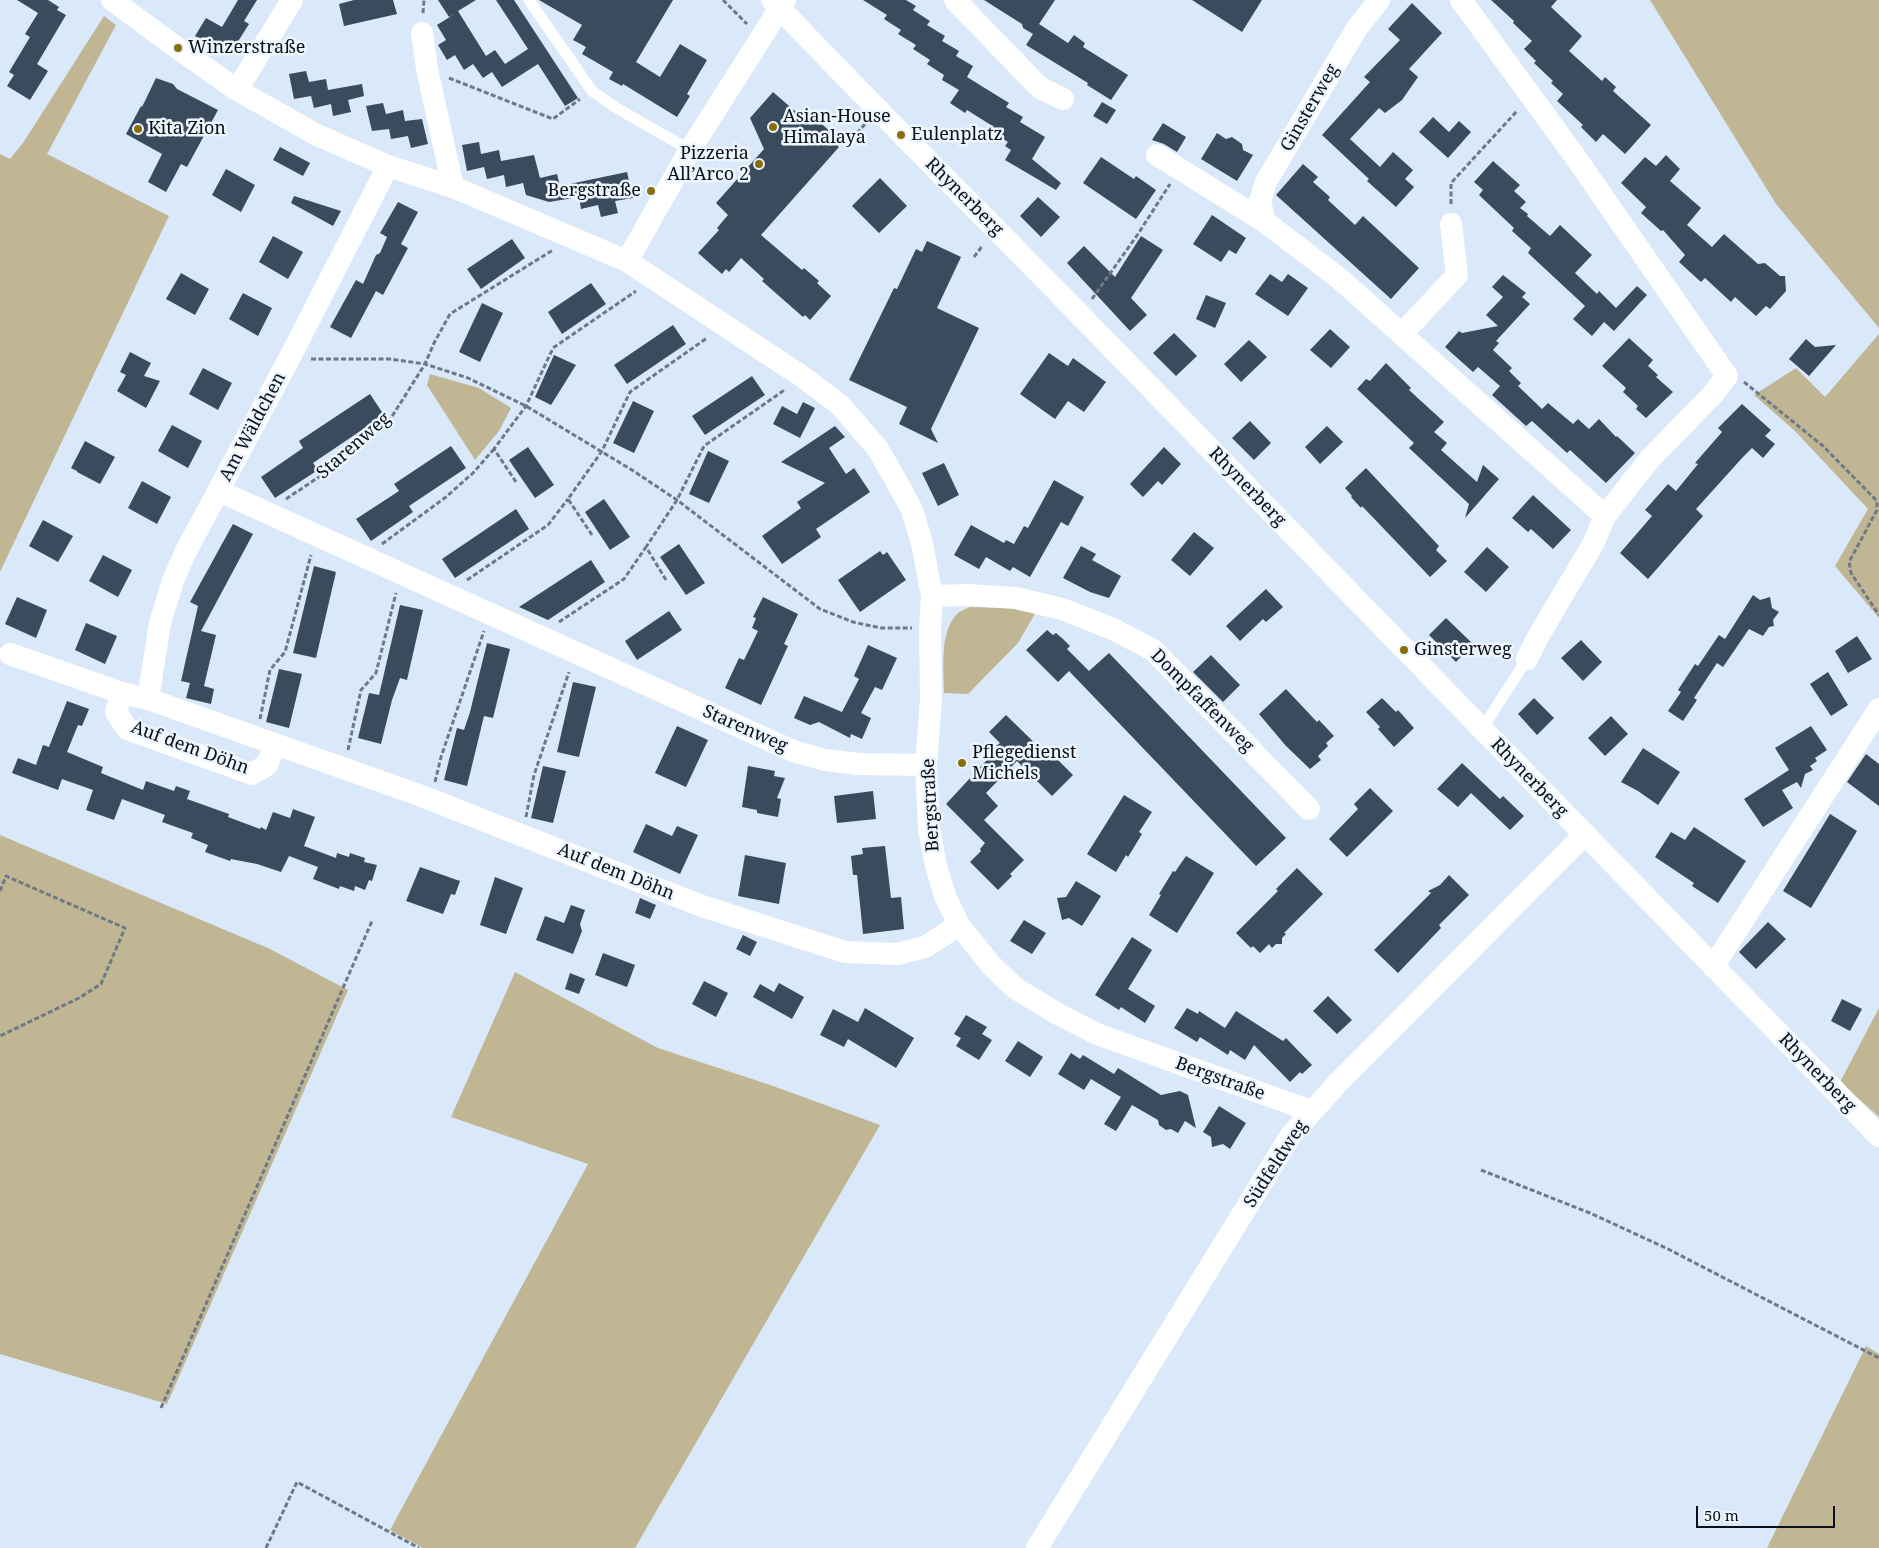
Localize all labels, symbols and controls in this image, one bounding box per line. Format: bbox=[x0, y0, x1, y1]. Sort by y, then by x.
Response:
place label: Winzerstraße bbox=[188, 37, 306, 59]
marker: Winzerstraße bbox=[172, 42, 184, 54]
street label: Ginsterweg bbox=[1276, 60, 1344, 156]
place label: Asian-House Himalaya bbox=[783, 106, 891, 148]
place label: Kita Zion bbox=[148, 118, 226, 140]
marker: Asian-House Himalaya bbox=[767, 121, 779, 133]
marker: Kita Zion bbox=[132, 123, 144, 135]
place label: Eulenplatz bbox=[911, 124, 1003, 146]
marker: Eulenplatz bbox=[895, 129, 907, 141]
place label: Pizzeria All’Arco 2 bbox=[667, 143, 749, 186]
street label: Rhynerberg bbox=[920, 153, 1008, 241]
marker: Pizzeria All’Arco 2 bbox=[753, 158, 765, 170]
place label: Bergstraße bbox=[547, 180, 641, 202]
marker: Bergstraße bbox=[645, 185, 657, 197]
street label: Am Wäldchen bbox=[215, 369, 291, 485]
street label: Starenweg bbox=[313, 408, 395, 484]
street label: Rhynerberg bbox=[1204, 443, 1290, 531]
place label: Ginsterweg bbox=[1414, 639, 1512, 661]
marker: Ginsterweg bbox=[1398, 644, 1410, 656]
street label: Dompfaffenweg bbox=[1146, 645, 1258, 757]
street label: Starenweg bbox=[699, 701, 791, 757]
street label: Auf dem Döhn bbox=[128, 717, 252, 779]
street label: Rhynerberg bbox=[1486, 734, 1572, 822]
place label: Pflegedienst Michels bbox=[972, 742, 1076, 784]
marker: Pflegedienst Michels bbox=[956, 757, 968, 769]
street label: Bergstraße bbox=[918, 758, 944, 852]
street label: Auf dem Döhn bbox=[554, 839, 678, 905]
street label: Rhynerberg bbox=[1774, 1029, 1860, 1117]
street label: Bergstraße bbox=[1172, 1053, 1268, 1105]
street label: Südfeldweg bbox=[1240, 1116, 1312, 1212]
scale bar bbox=[1699, 1496, 1838, 1528]
text: 50 m bbox=[1704, 1505, 1739, 1525]

